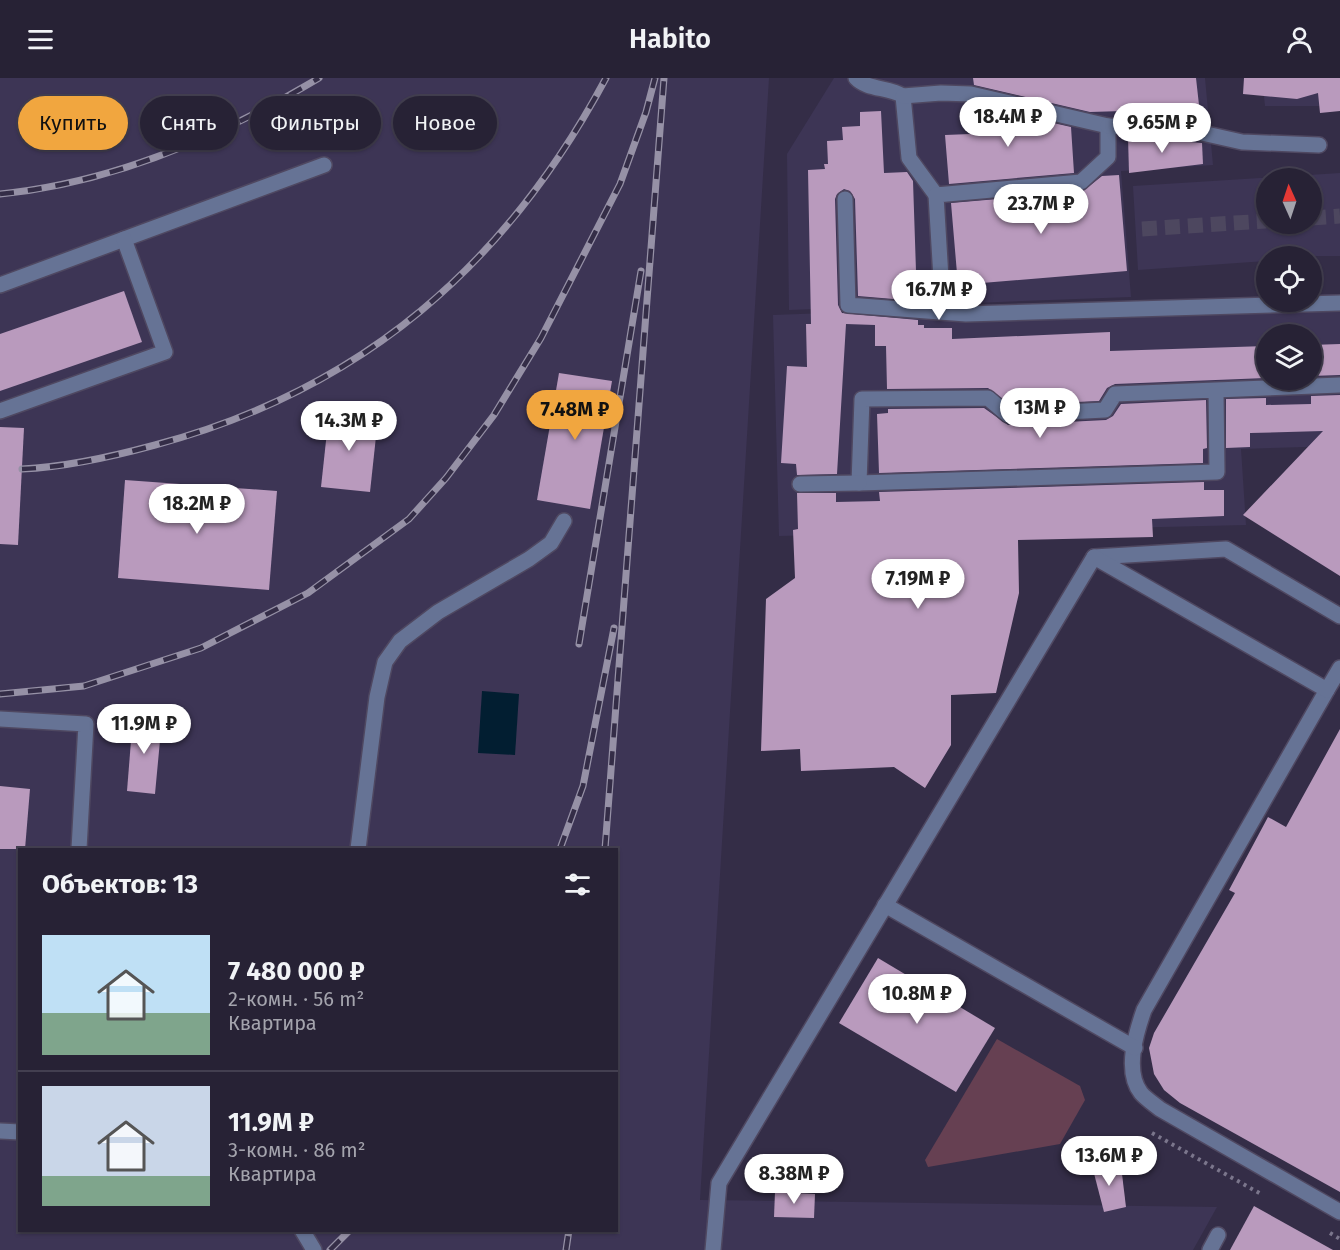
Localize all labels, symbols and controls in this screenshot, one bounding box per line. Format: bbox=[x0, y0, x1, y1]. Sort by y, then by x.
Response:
icon: menu bbox=[24, 23, 57, 56]
text: Habito bbox=[629, 23, 711, 55]
icon: person bbox=[1283, 23, 1316, 56]
chip: Купить bbox=[18, 96, 128, 150]
chip: Снять bbox=[140, 96, 238, 150]
chip: Фильтры bbox=[250, 96, 381, 150]
chip: Новое bbox=[393, 96, 497, 150]
pin: 18.4M ₽ bbox=[953, 97, 1063, 148]
pin: 9.65M ₽ bbox=[1107, 103, 1217, 154]
text: 18.4M ₽ bbox=[974, 104, 1042, 128]
text: 9.65M ₽ bbox=[1127, 110, 1197, 134]
north arrow bbox=[1256, 168, 1322, 234]
map controls bbox=[1256, 168, 1322, 390]
pin: 23.7M ₽ bbox=[986, 184, 1096, 235]
text: 23.7M ₽ bbox=[1007, 191, 1075, 215]
button: locate bbox=[1256, 246, 1322, 312]
pin: 16.7M ₽ bbox=[884, 270, 994, 321]
text: 16.7M ₽ bbox=[905, 277, 973, 301]
button: layers bbox=[1256, 324, 1322, 390]
pin: 13M ₽ bbox=[998, 388, 1082, 439]
pin: 7.48M ₽ bbox=[520, 390, 630, 441]
text: 13M ₽ bbox=[1014, 395, 1066, 419]
text: 7.48M ₽ bbox=[541, 397, 610, 421]
pin: 14.3M ₽ bbox=[294, 401, 404, 452]
text: 14.3M ₽ bbox=[315, 408, 383, 432]
pin: 18.2M ₽ bbox=[142, 484, 252, 535]
text: 18.2M ₽ bbox=[163, 491, 231, 515]
pin: 7.19M ₽ bbox=[863, 559, 973, 610]
text: 7.19M ₽ bbox=[886, 566, 951, 590]
pin: 11.9M ₽ bbox=[89, 704, 199, 755]
text: 11.9M ₽ bbox=[111, 711, 177, 735]
icon: filters bbox=[561, 868, 594, 901]
text: Объектов: 13 bbox=[42, 869, 198, 900]
text: 7 480 000 ₽ bbox=[228, 956, 365, 987]
icon: home bbox=[90, 959, 162, 1031]
pin: 10.8M ₽ bbox=[862, 974, 972, 1025]
text: 10.8M ₽ bbox=[882, 981, 952, 1005]
text: 2-комн. · 56 m² bbox=[228, 987, 364, 1011]
text: Квартира bbox=[228, 1011, 317, 1035]
text: 11.9M ₽ bbox=[228, 1107, 314, 1138]
icon: home bbox=[90, 1110, 162, 1182]
pin: 13.6M ₽ bbox=[1054, 1136, 1164, 1187]
text: 3-комн. · 86 m² bbox=[228, 1138, 365, 1162]
text: 13.6M ₽ bbox=[1075, 1143, 1143, 1167]
pin: 8.38M ₽ bbox=[739, 1154, 849, 1205]
text: 8.38M ₽ bbox=[758, 1161, 830, 1185]
text: Квартира bbox=[228, 1162, 317, 1186]

